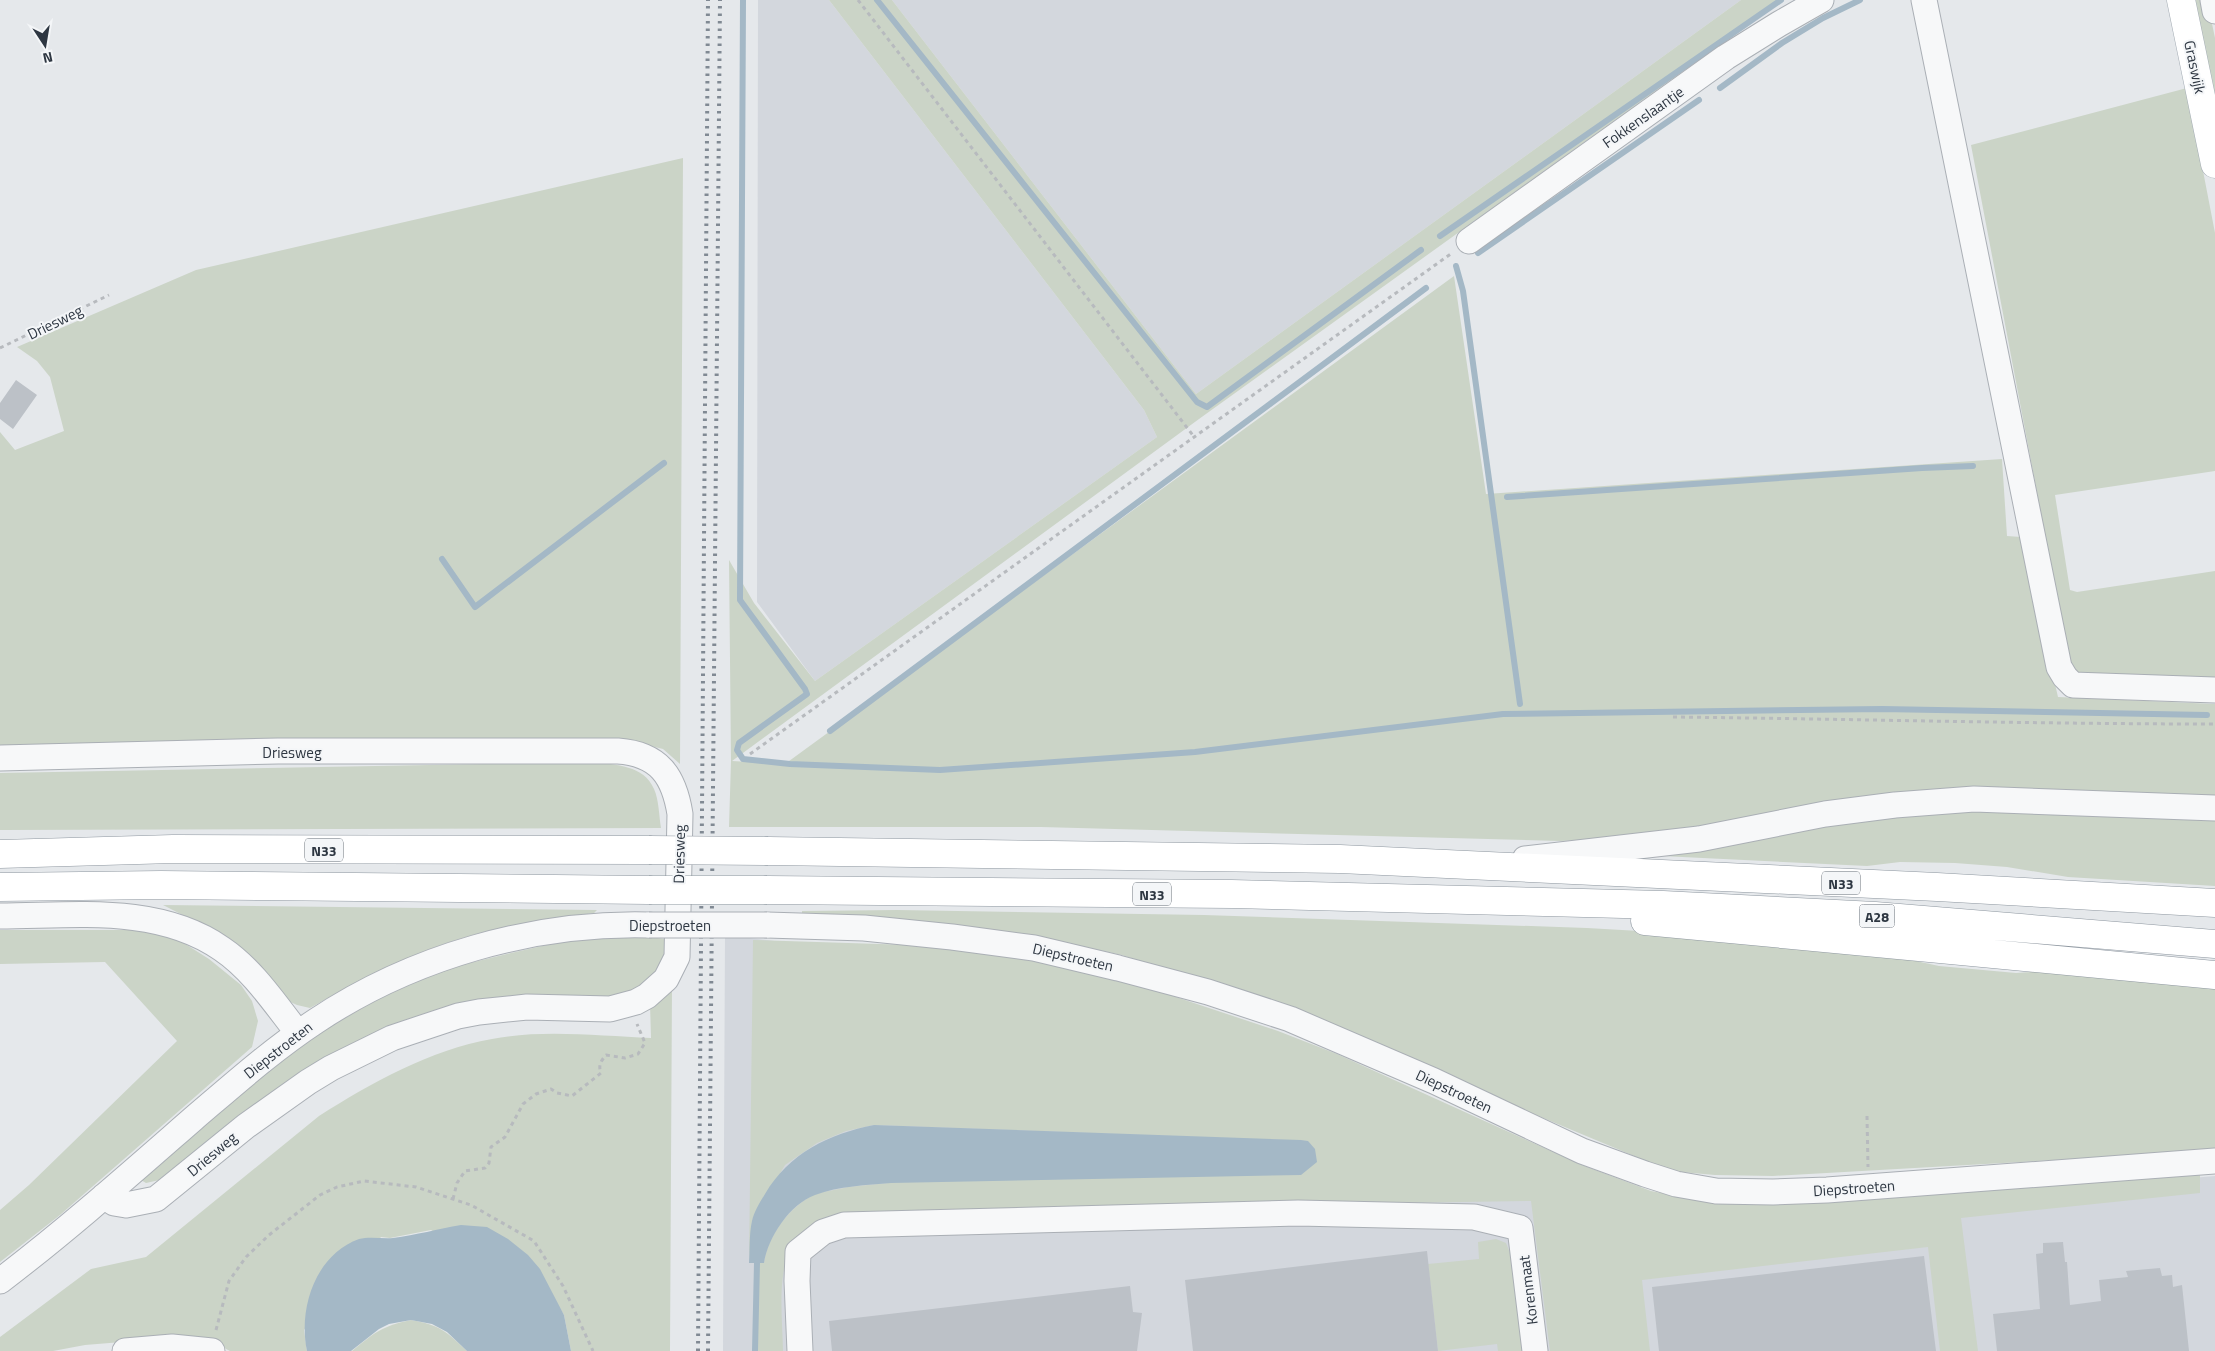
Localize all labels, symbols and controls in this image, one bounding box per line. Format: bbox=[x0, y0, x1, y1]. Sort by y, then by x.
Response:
north arrow bbox=[20, 20, 70, 70]
street label: Graswijk bbox=[2178, 38, 2212, 96]
text: N bbox=[41, 47, 55, 69]
street label: Fokkenslaantje bbox=[1598, 80, 1688, 154]
street label: Driesweg bbox=[23, 299, 87, 345]
street label: Driesweg bbox=[262, 741, 322, 764]
street label: Driesweg bbox=[667, 824, 691, 884]
road number: N33 bbox=[305, 838, 343, 862]
road number: N33 bbox=[1822, 871, 1860, 894]
road number: N33 bbox=[1133, 882, 1171, 906]
road number: A28 bbox=[1860, 904, 1894, 928]
street label: Diepstroeten bbox=[629, 914, 711, 937]
street label: Diepstroeten bbox=[1030, 937, 1116, 977]
street label: Diepstroeten bbox=[239, 1016, 317, 1084]
street label: Diepstroeten bbox=[1412, 1063, 1496, 1119]
street label: Driesweg bbox=[182, 1126, 242, 1182]
street label: Diepstroeten bbox=[1812, 1174, 1896, 1202]
street label: Korenmaat bbox=[1512, 1253, 1544, 1326]

